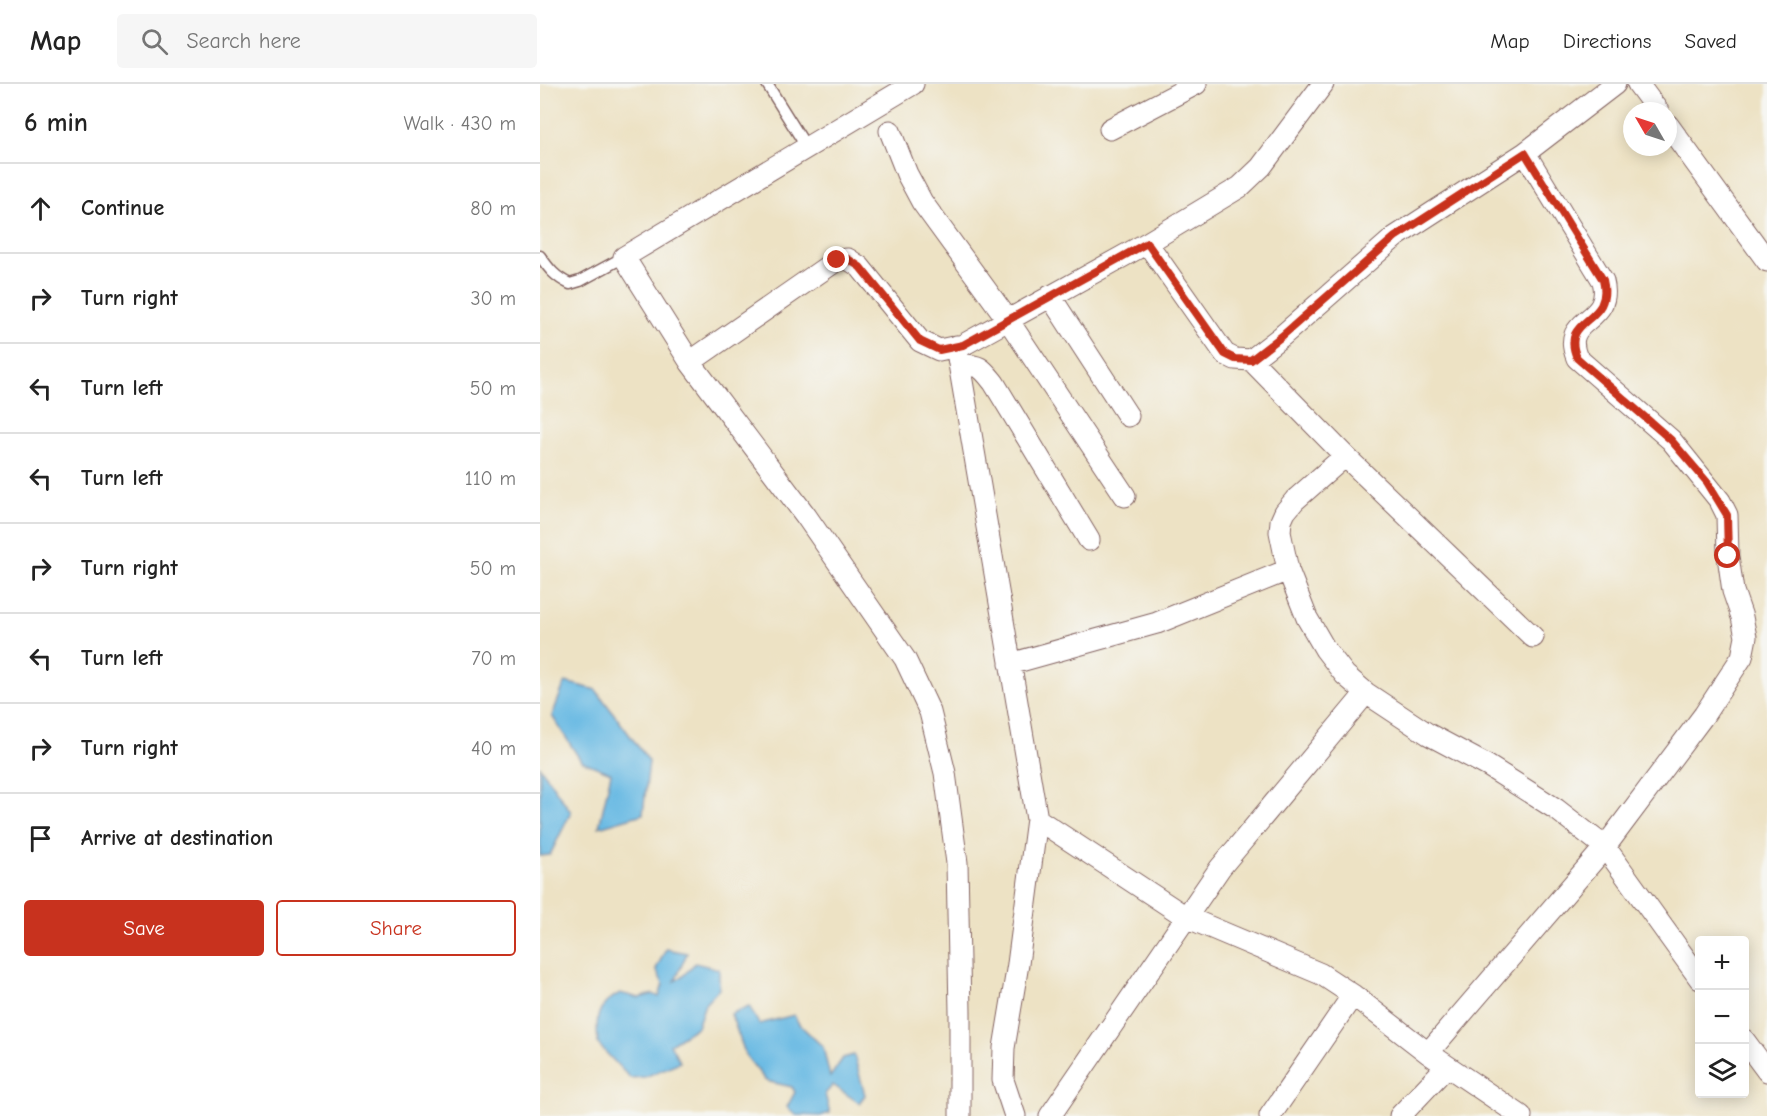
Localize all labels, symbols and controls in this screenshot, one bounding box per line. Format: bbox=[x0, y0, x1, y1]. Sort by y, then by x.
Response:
search box bbox=[117, 14, 537, 68]
text: Map bbox=[30, 25, 81, 57]
icon: search bbox=[138, 25, 171, 58]
text: Search here bbox=[186, 28, 301, 54]
text: Map bbox=[1490, 29, 1530, 53]
text: Directions bbox=[1563, 29, 1652, 53]
text: Saved bbox=[1685, 29, 1737, 53]
north arrow bbox=[1623, 102, 1677, 156]
text: 6 min bbox=[24, 108, 88, 138]
text: Walk · 430 m bbox=[404, 112, 516, 135]
icon: ahead bbox=[24, 192, 57, 225]
text: Continue bbox=[81, 195, 164, 221]
text: 80 m bbox=[470, 197, 516, 220]
route end bbox=[823, 246, 849, 272]
icon: right bbox=[24, 282, 57, 315]
text: Turn right bbox=[81, 285, 178, 311]
text: 30 m bbox=[470, 287, 516, 310]
icon: left bbox=[24, 372, 57, 405]
text: Turn left bbox=[81, 375, 163, 401]
text: 50 m bbox=[470, 377, 516, 400]
icon: left bbox=[24, 462, 57, 495]
text: Turn left bbox=[81, 465, 163, 491]
text: 110 m bbox=[465, 467, 516, 490]
route start bbox=[1714, 542, 1740, 568]
icon: right bbox=[24, 552, 57, 585]
text: Turn right bbox=[81, 555, 178, 581]
text: 50 m bbox=[470, 557, 516, 580]
icon: left bbox=[24, 642, 57, 675]
text: Turn left bbox=[81, 645, 163, 671]
text: 70 m bbox=[471, 647, 516, 670]
icon: right bbox=[24, 732, 57, 765]
text: Turn right bbox=[81, 735, 178, 761]
text: 40 m bbox=[471, 737, 516, 760]
icon: arrive bbox=[24, 822, 57, 855]
text: Arrive at destination bbox=[81, 825, 273, 851]
button: Save bbox=[24, 900, 264, 956]
button: Share bbox=[276, 900, 516, 956]
map controls bbox=[1695, 936, 1749, 1098]
button: + bbox=[1695, 936, 1749, 990]
button: − bbox=[1695, 990, 1749, 1044]
button: layers bbox=[1695, 1044, 1749, 1098]

